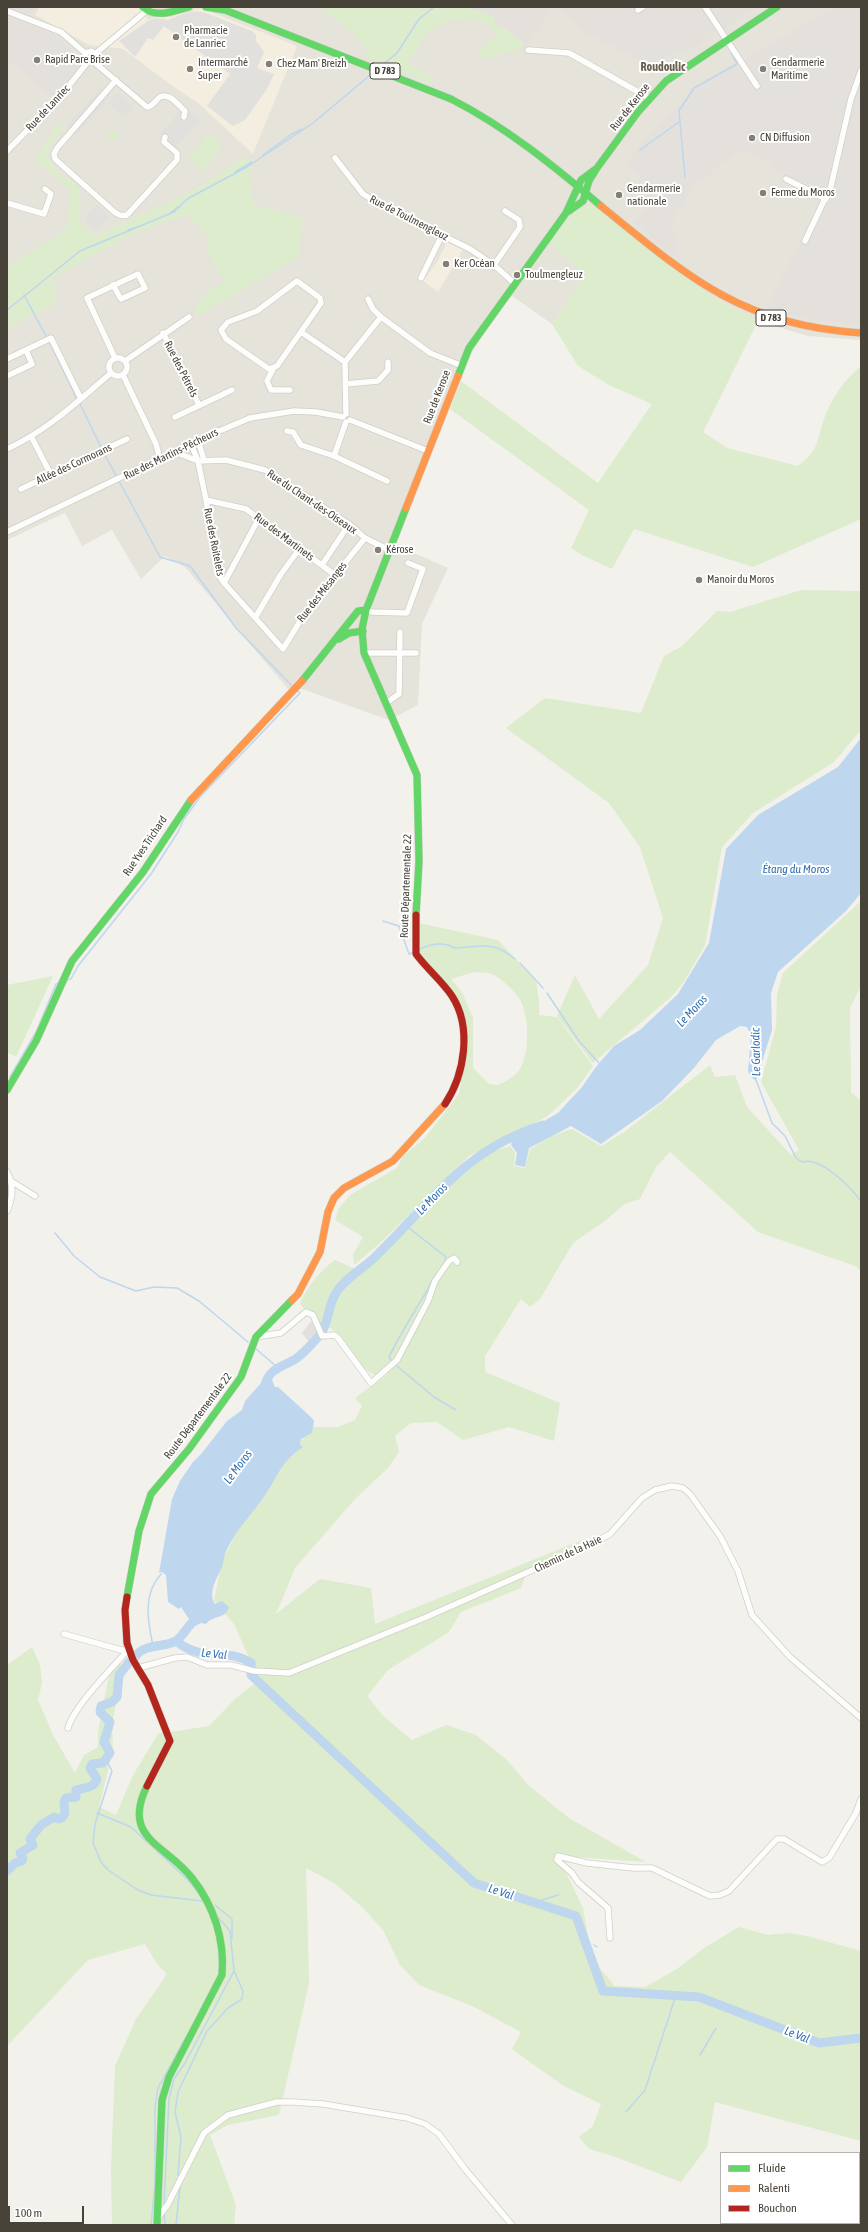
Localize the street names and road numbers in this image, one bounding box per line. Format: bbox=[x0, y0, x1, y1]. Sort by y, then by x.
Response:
road number: D 783 bbox=[370, 63, 400, 79]
street label: Rue de Kerose bbox=[607, 81, 653, 133]
street label: Rue de Lanriec bbox=[23, 82, 73, 134]
street label: Rue de Toulmengleuz bbox=[367, 192, 451, 244]
road number: D 783 bbox=[756, 310, 786, 326]
street label: Rue des Pétrels bbox=[161, 339, 201, 399]
street label: Rue de Kerose bbox=[421, 368, 453, 426]
street label: Rue des Martins-Pêcheurs bbox=[122, 425, 220, 483]
street label: Allée des Cormorans bbox=[34, 441, 114, 487]
street label: Rue du Chant-des-Oiseaux bbox=[265, 467, 359, 537]
street label: Rue des Roitelets bbox=[201, 507, 227, 577]
street label: Rue des Martinets bbox=[251, 510, 317, 564]
street label: Rue des Mésanges bbox=[294, 559, 350, 625]
street label: Rue Yves Trichard bbox=[120, 813, 170, 879]
street label: Route Départementale 22 bbox=[398, 834, 414, 938]
street label: Route Départementale 22 bbox=[161, 1370, 235, 1462]
street label: Chemin de la Haie bbox=[532, 1533, 604, 1575]

